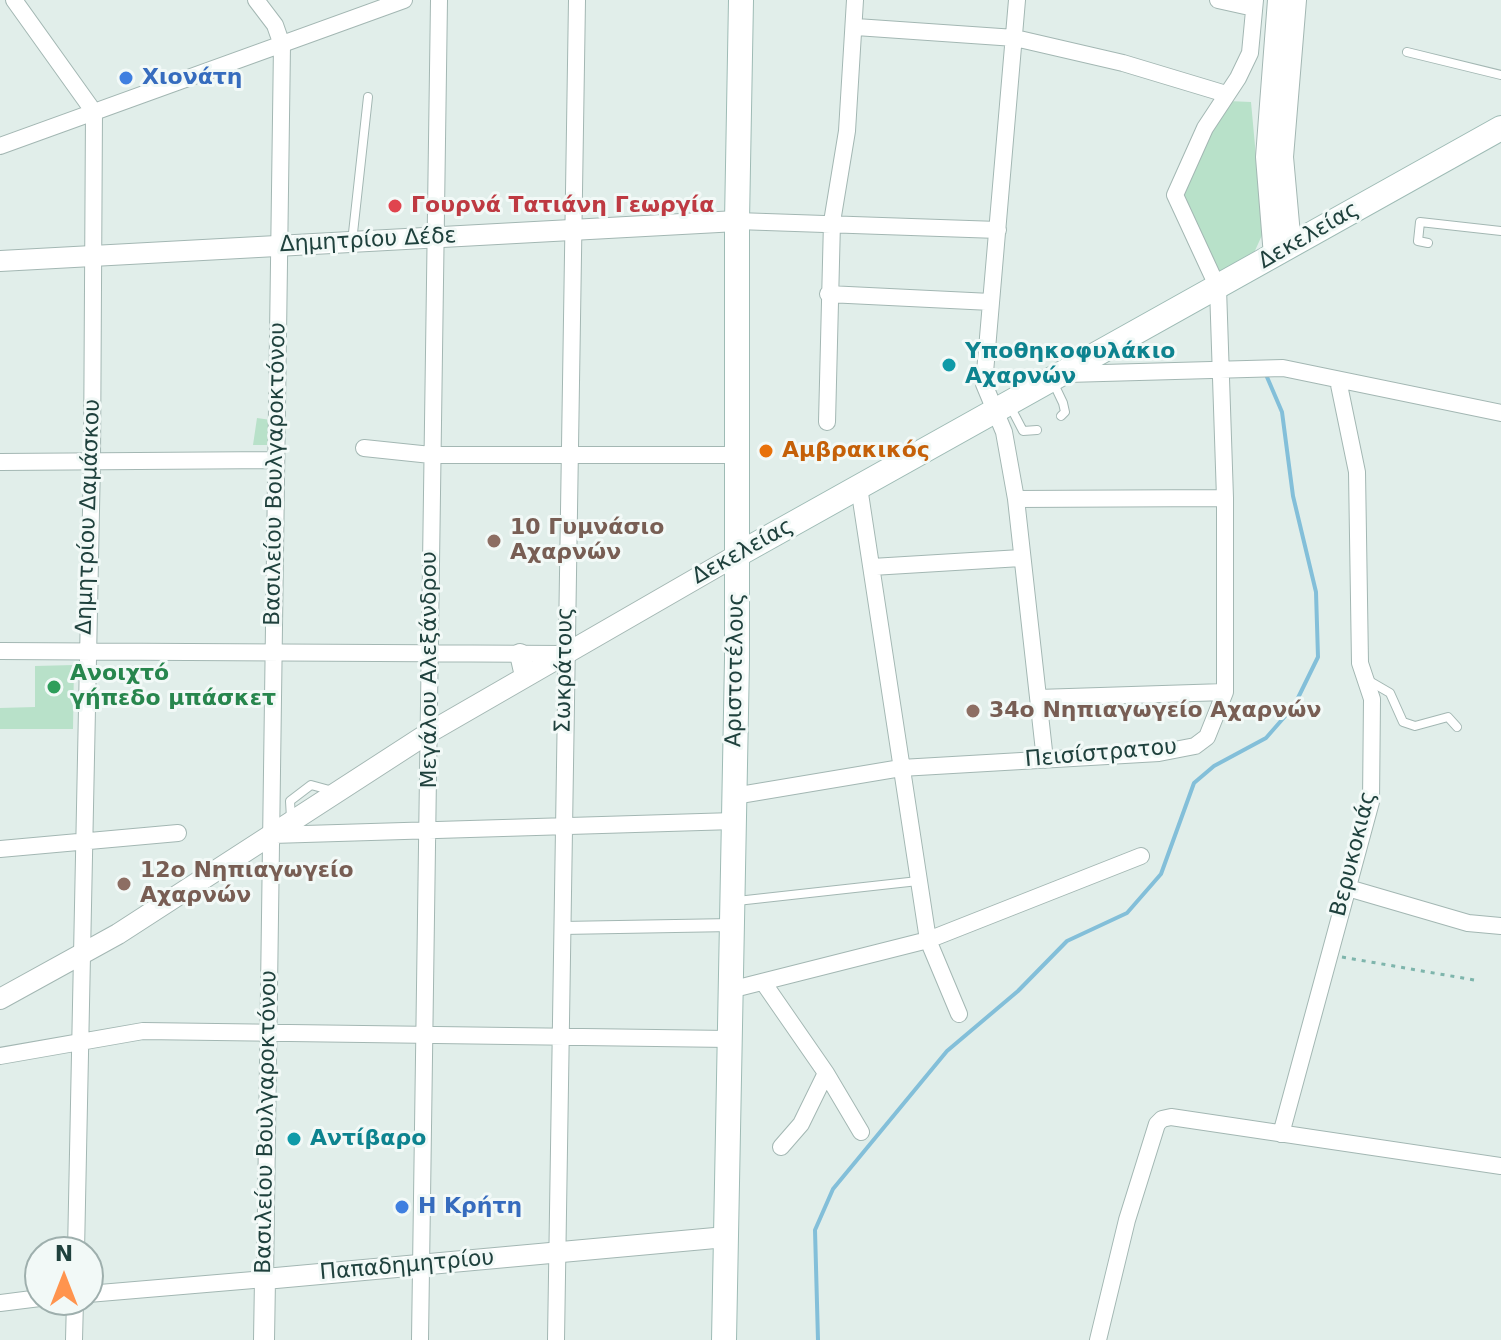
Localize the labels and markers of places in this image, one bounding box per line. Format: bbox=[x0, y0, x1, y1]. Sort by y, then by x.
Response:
place label: Χιονάτη bbox=[142, 65, 242, 91]
marker: Χιονάτη bbox=[117, 69, 135, 87]
place label: Γουρνά Τατιάνη Γεωργία bbox=[411, 193, 714, 219]
marker: Γουρνά Τατιάνη Γεωργία bbox=[386, 197, 404, 215]
place label: Υποθηκοφυλάκιο Αχαρνών bbox=[965, 339, 1175, 390]
marker: Υποθηκοφυλάκιο Αχαρνών bbox=[940, 356, 958, 374]
place label: Αμβρακικός bbox=[782, 438, 930, 464]
marker: Αμβρακικός bbox=[757, 442, 775, 460]
place label: 10 Γυμνάσιο Αχαρνών bbox=[510, 515, 664, 566]
marker: 10 Γυμνάσιο Αχαρνών bbox=[485, 532, 503, 550]
place label: Ανοιχτό γήπεδο μπάσκετ bbox=[70, 661, 276, 712]
marker: Ανοιχτό γήπεδο μπάσκετ bbox=[45, 678, 63, 696]
place label: 34o Νηπιαγωγείο Αχαρνών bbox=[989, 698, 1321, 724]
marker: 34o Νηπιαγωγείο Αχαρνών bbox=[964, 702, 982, 720]
place label: 12ο Νηπιαγωγείο Αχαρνών bbox=[140, 858, 354, 910]
marker: 12ο Νηπιαγωγείο Αχαρνών bbox=[115, 875, 133, 893]
place label: Αντίβαρο bbox=[310, 1126, 426, 1152]
marker: Αντίβαρο bbox=[285, 1130, 303, 1148]
place label: Η Κρήτη bbox=[418, 1194, 522, 1220]
marker: Η Κρήτη bbox=[393, 1198, 411, 1216]

